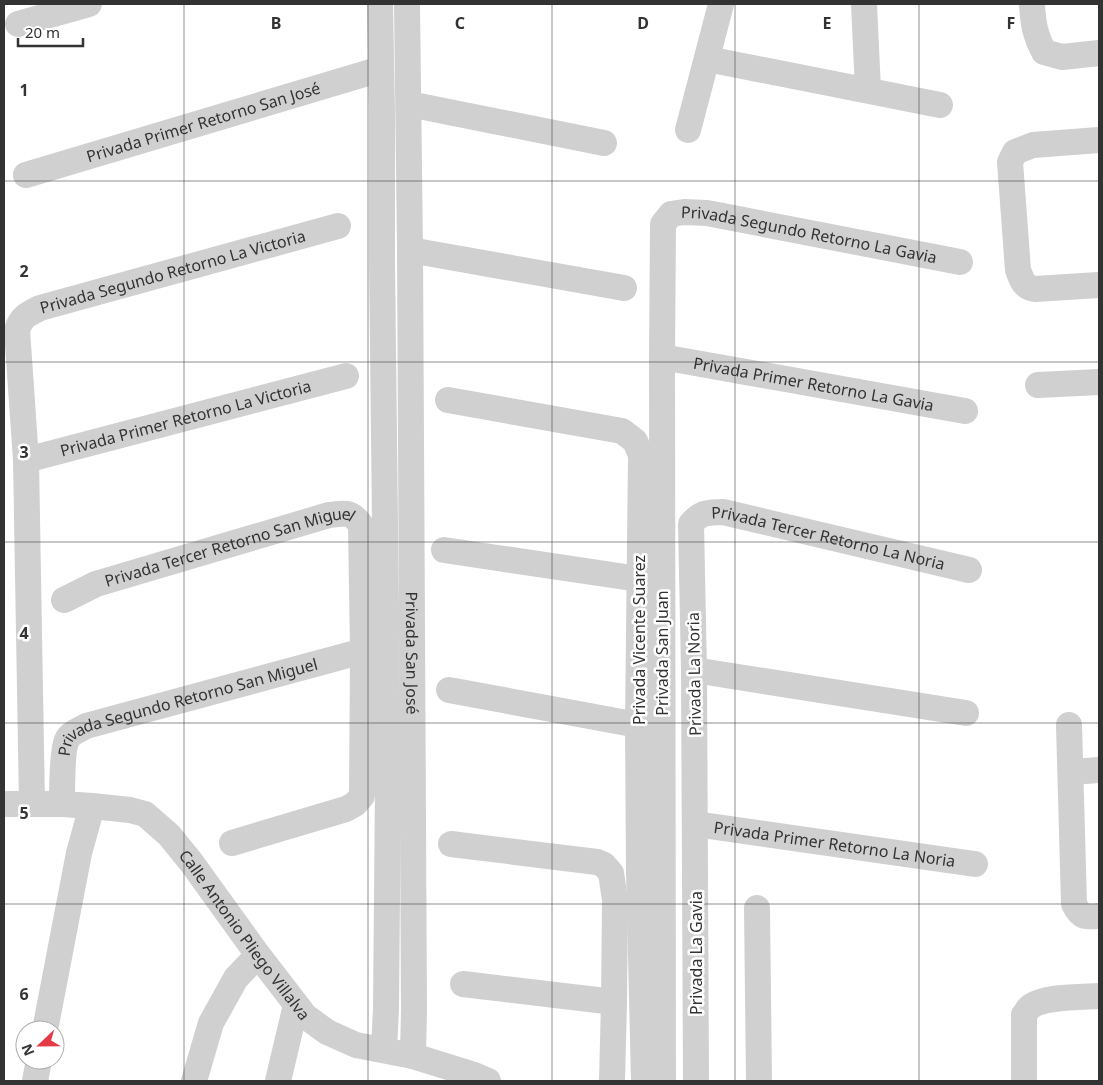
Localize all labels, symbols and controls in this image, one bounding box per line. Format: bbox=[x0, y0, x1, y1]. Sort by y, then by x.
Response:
text: B bbox=[271, 12, 281, 34]
text: C bbox=[455, 12, 465, 34]
text: D bbox=[637, 12, 649, 34]
text: E bbox=[823, 12, 832, 34]
text: F bbox=[1007, 12, 1015, 34]
scale bar bbox=[18, 15, 82, 47]
text: 20 m bbox=[25, 22, 60, 42]
street label: Privada Primer Retorno San José bbox=[84, 77, 323, 167]
text: 1 bbox=[19, 79, 29, 101]
street label: Privada Segundo Retorno La Gavia bbox=[681, 201, 939, 268]
street label: Privada Segundo Retorno La Victoria bbox=[37, 224, 308, 319]
text: 2 bbox=[19, 260, 29, 282]
street label: Privada Primer Retorno La Gavia bbox=[692, 352, 936, 416]
street label: Privada Primer Retorno La Victoria bbox=[58, 375, 314, 462]
text: 3 bbox=[19, 441, 29, 463]
street label: Privada Tercer Retorno La Noria bbox=[711, 501, 947, 575]
street label: Privada Tercer Retorno San Miguel bbox=[102, 502, 360, 592]
street label: Privada Vicente Suarez bbox=[628, 555, 650, 725]
street label: Privada San Juan bbox=[651, 590, 673, 716]
street label: Privada San José bbox=[401, 591, 423, 715]
street label: Privada La Noria bbox=[682, 612, 706, 736]
text: 4 bbox=[19, 622, 29, 644]
street label: Privada Segundo Retorno San Miguel bbox=[53, 653, 320, 757]
text: 5 bbox=[19, 802, 29, 824]
street label: Privada Primer Retorno La Noria bbox=[712, 816, 957, 872]
street label: Calle Antonio Pliego Villalva bbox=[174, 845, 315, 1025]
street label: Privada La Gavia bbox=[685, 891, 707, 1015]
text: 6 bbox=[19, 983, 29, 1005]
north arrow bbox=[15, 1020, 65, 1070]
text: N bbox=[17, 1041, 38, 1059]

